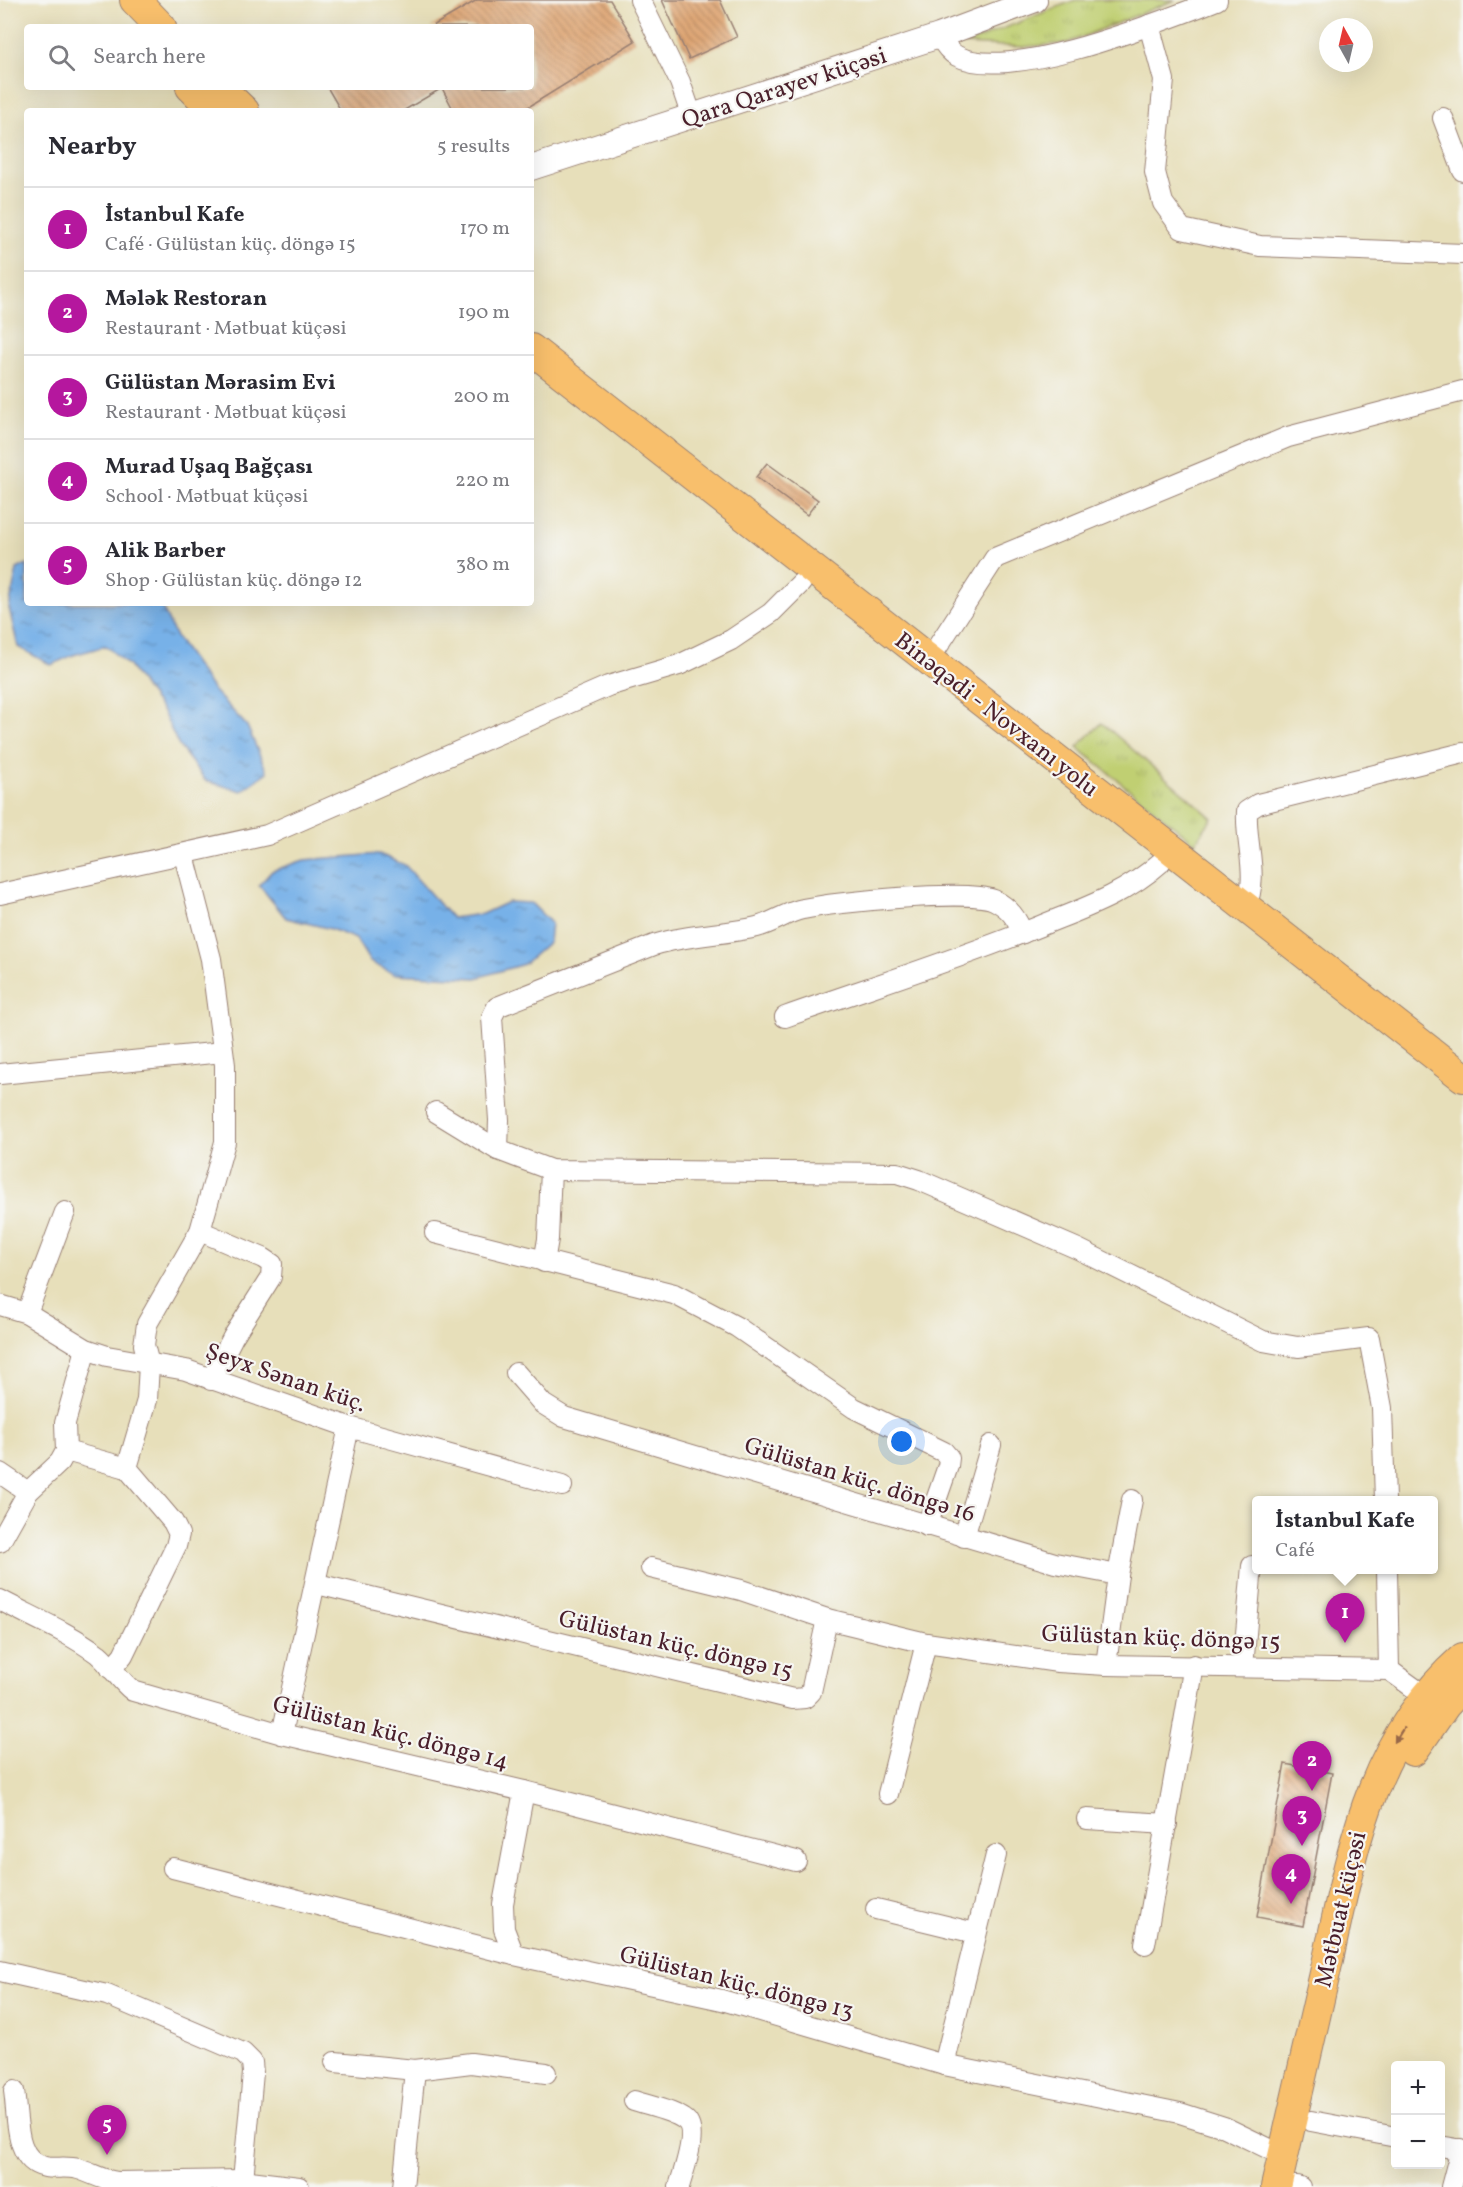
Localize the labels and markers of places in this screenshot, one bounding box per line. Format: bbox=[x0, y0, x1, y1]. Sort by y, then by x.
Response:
pin: 1 bbox=[1326, 1594, 1364, 1643]
pin: 2 bbox=[1292, 1742, 1332, 1791]
pin: 3 bbox=[1282, 1796, 1322, 1846]
pin: 4 bbox=[1272, 1854, 1310, 1904]
pin: 5 bbox=[88, 2106, 126, 2155]

